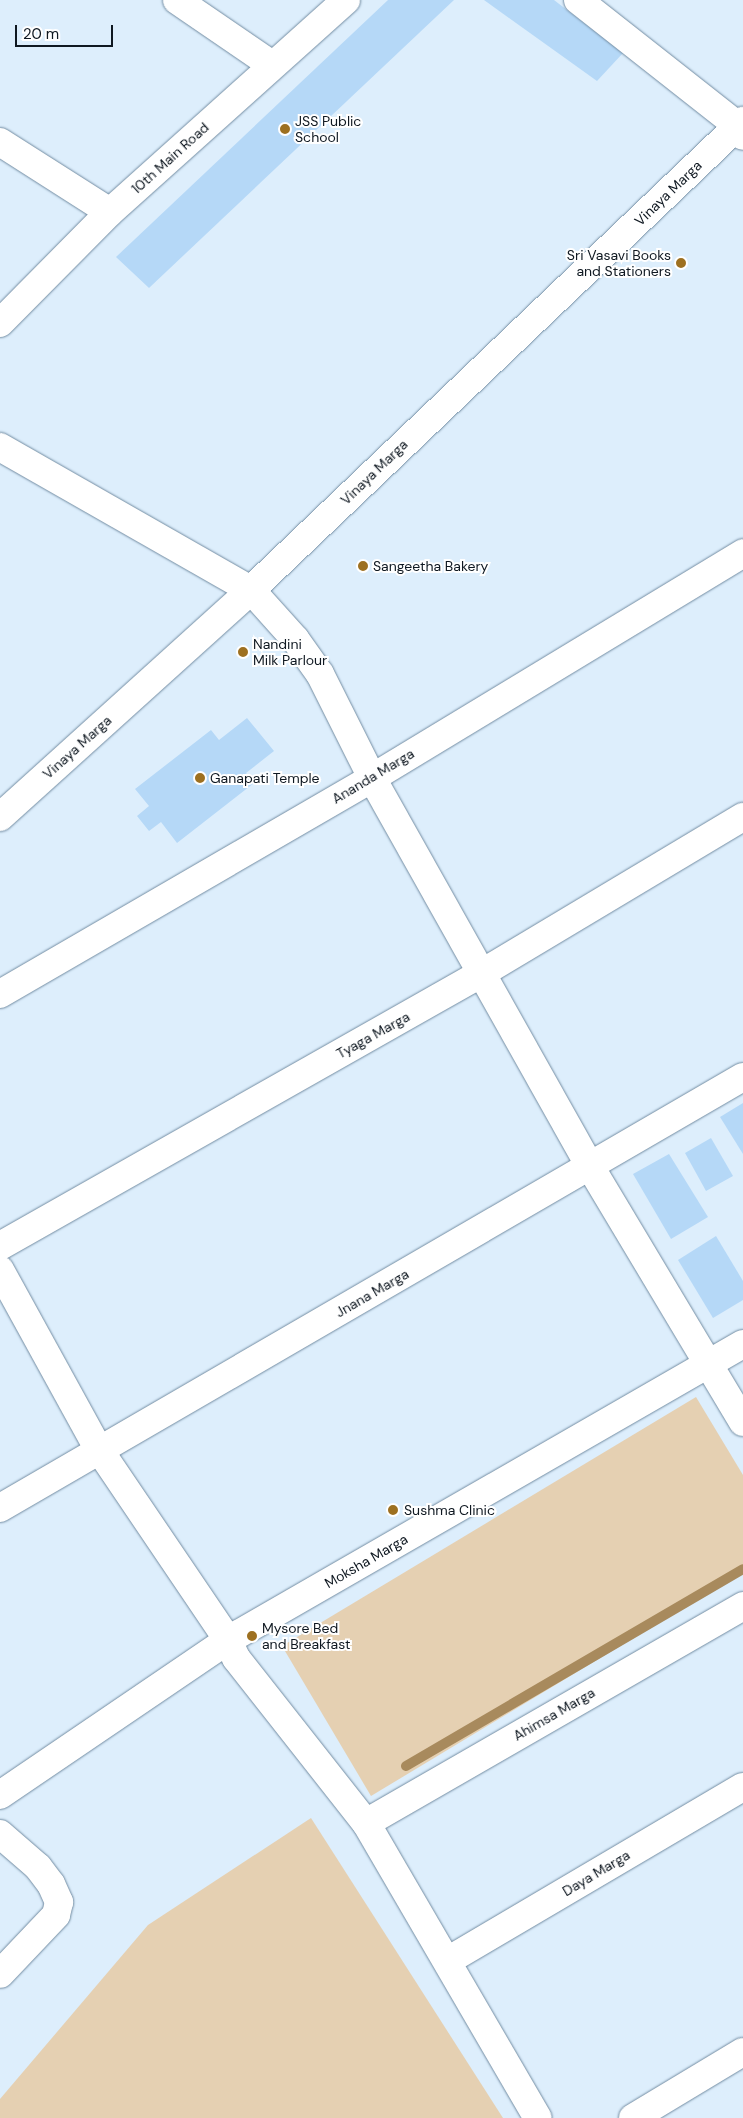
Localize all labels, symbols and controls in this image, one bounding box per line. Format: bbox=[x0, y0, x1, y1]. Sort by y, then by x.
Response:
scale bar bbox=[18, 15, 115, 47]
text: 20 m bbox=[23, 24, 59, 44]
place label: JSS Public School bbox=[295, 113, 361, 146]
street label: 10th Main Road bbox=[128, 119, 212, 197]
marker: JSS Public School bbox=[279, 123, 291, 135]
street label: Vinaya Marga bbox=[631, 157, 705, 229]
place label: Sri Vasavi Books and Stationers bbox=[567, 247, 671, 280]
marker: Sri Vasavi Books and Stationers bbox=[675, 257, 687, 269]
street label: Vinaya Marga bbox=[337, 436, 411, 508]
place label: Sangeetha Bakery bbox=[373, 558, 488, 574]
marker: Sangeetha Bakery bbox=[357, 560, 369, 572]
place label: Nandini Milk Parlour bbox=[253, 636, 327, 669]
marker: Nandini Milk Parlour bbox=[237, 646, 249, 658]
street label: Vinaya Marga bbox=[39, 712, 115, 782]
street label: Ananda Marga bbox=[329, 745, 417, 807]
place label: Ganapati Temple bbox=[210, 770, 319, 786]
marker: Ganapati Temple bbox=[194, 772, 206, 784]
street label: Tyaga Marga bbox=[333, 1008, 413, 1062]
street label: Jnana Marga bbox=[332, 1265, 412, 1321]
place label: Sushma Clinic bbox=[404, 1502, 495, 1518]
marker: Sushma Clinic bbox=[386, 1503, 400, 1517]
street label: Moksha Marga bbox=[322, 1530, 410, 1592]
place label: Mysore Bed and Breakfast bbox=[262, 1620, 350, 1652]
marker: Mysore Bed and Breakfast bbox=[246, 1630, 258, 1642]
street label: Ahimsa Marga bbox=[510, 1684, 598, 1744]
street label: Daya Marga bbox=[559, 1846, 633, 1900]

